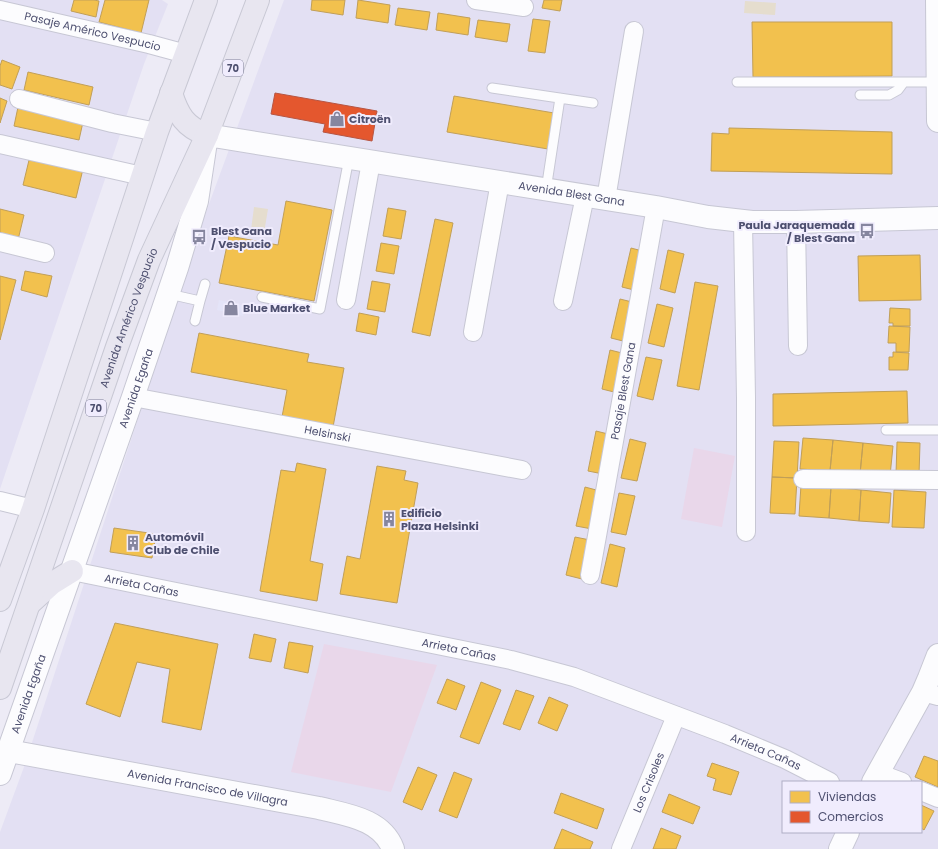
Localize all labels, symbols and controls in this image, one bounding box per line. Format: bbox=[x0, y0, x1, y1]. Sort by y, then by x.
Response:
street label: Pasaje Américo Vespucio bbox=[23, 8, 163, 55]
road number: 70 bbox=[223, 60, 243, 76]
shop icon: Citroën bbox=[328, 110, 346, 128]
place label: Citroën bbox=[349, 111, 391, 127]
street label: Avenida Blest Gana bbox=[517, 177, 626, 210]
place label: Paula Jaraquemada / Blest Gana bbox=[738, 217, 855, 246]
bus stop icon: Paula Jaraquemada / Blest Gana bbox=[858, 222, 876, 240]
place label: Blest Gana / Vespucio bbox=[211, 223, 272, 252]
bus stop icon: Blest Gana / Vespucio bbox=[190, 228, 208, 246]
street label: Avenida Américo Vespucio bbox=[96, 245, 162, 390]
shop icon: Blue Market bbox=[222, 299, 240, 317]
place label: Blue Market bbox=[243, 300, 311, 316]
street label: Pasaje Blest Gana bbox=[606, 341, 640, 441]
street label: Avenida Egaña bbox=[115, 346, 157, 430]
road number: 70 bbox=[86, 400, 106, 416]
street label: Helsinski bbox=[303, 421, 352, 446]
place label: Edificio Plaza Helsinki bbox=[401, 505, 479, 534]
building icon: Edificio Plaza Helsinki bbox=[380, 510, 398, 528]
place label: Automóvil Club de Chile bbox=[145, 529, 220, 558]
building icon: Automóvil Club de Chile bbox=[124, 534, 142, 552]
street label: Arrieta Cañas bbox=[103, 570, 181, 601]
street label: Arrieta Cañas bbox=[420, 634, 498, 665]
street label: Avenida Egaña bbox=[7, 652, 50, 736]
street label: Arrieta Cañas bbox=[728, 729, 804, 774]
street label: Los Crisoles bbox=[629, 750, 668, 815]
street label: Avenida Francisco de Villagra bbox=[126, 765, 289, 810]
legend bbox=[782, 781, 922, 833]
text: Viviendas bbox=[818, 788, 876, 805]
text: Comercios bbox=[818, 808, 883, 825]

